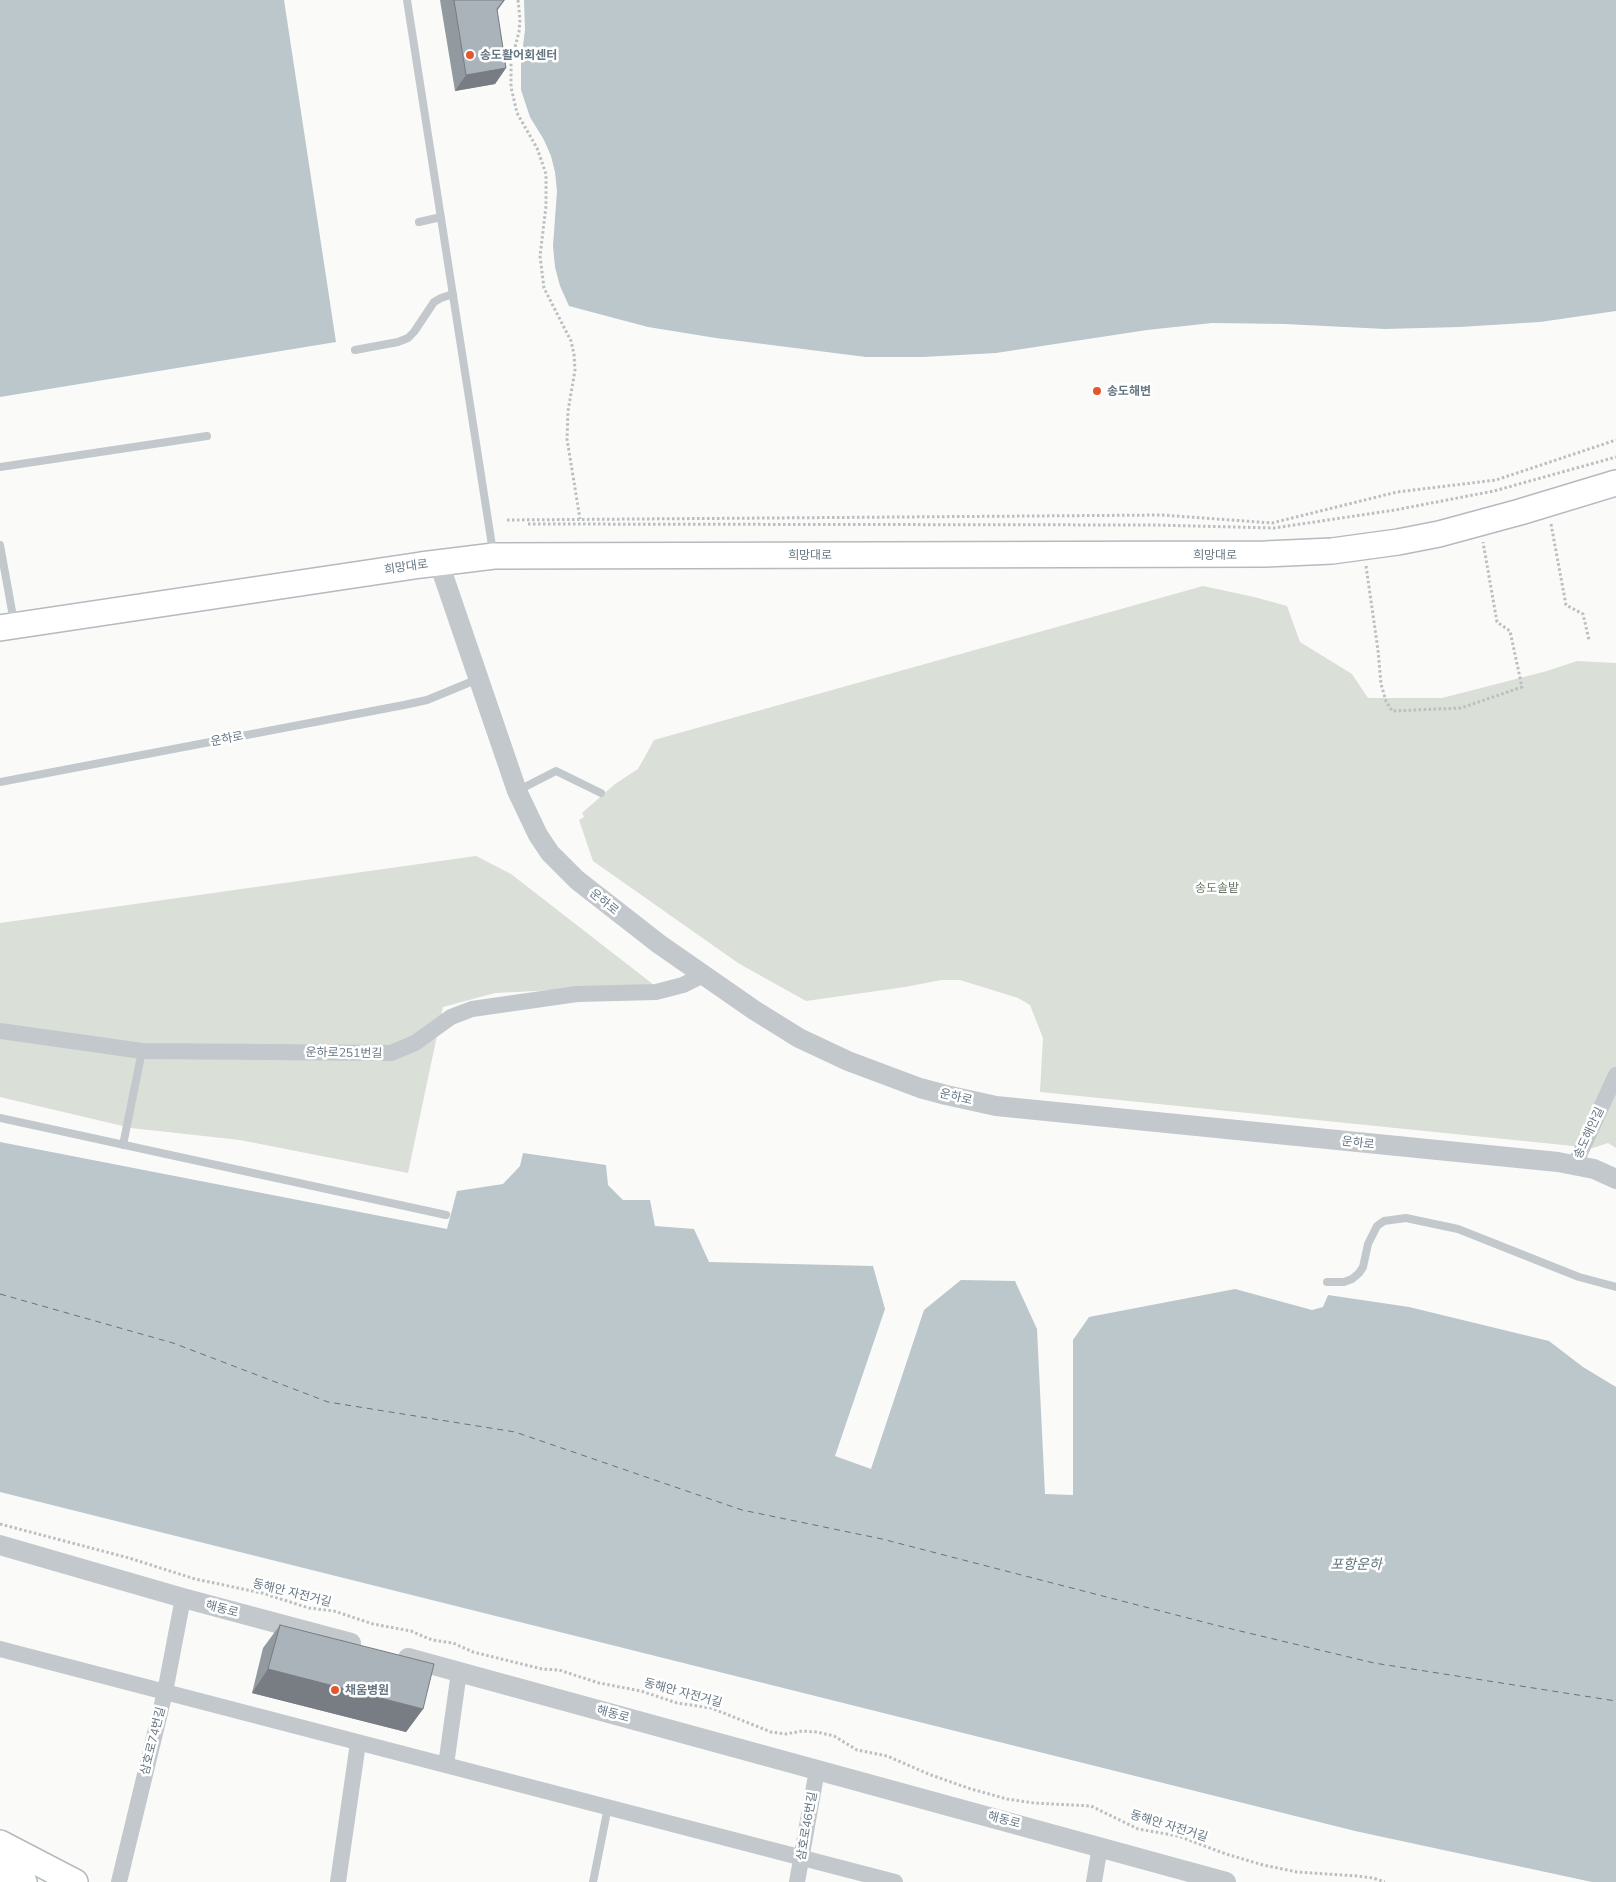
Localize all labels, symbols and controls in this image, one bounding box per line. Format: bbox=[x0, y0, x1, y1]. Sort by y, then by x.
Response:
place label: 송도활어회센터 bbox=[480, 48, 557, 62]
marker: 송도활어회센터 bbox=[464, 49, 476, 61]
place label: 송도해변 bbox=[1107, 384, 1151, 398]
marker: 송도해변 bbox=[1091, 385, 1103, 397]
street label: 희망대로 bbox=[788, 548, 832, 562]
street label: 희망대로 bbox=[1193, 548, 1237, 562]
street label: 희망대로 bbox=[383, 557, 429, 577]
street label: 운하로 bbox=[209, 729, 245, 749]
park label: 송도솔밭 bbox=[1195, 881, 1239, 895]
street label: 운하로 bbox=[587, 886, 621, 918]
street label: 운하로251번길 bbox=[305, 1045, 383, 1061]
street label: 운하로 bbox=[938, 1086, 974, 1108]
street label: 송도해안길 bbox=[1571, 1105, 1607, 1161]
street label: 운하로 bbox=[1341, 1134, 1375, 1152]
water label: 포항운하 bbox=[1330, 1557, 1382, 1573]
street label: 동해안 자전거길 bbox=[251, 1576, 333, 1610]
street label: 해동로 bbox=[204, 1598, 240, 1620]
street label: 동해안 자전거길 bbox=[642, 1676, 724, 1710]
place label: 채움병원 bbox=[345, 1683, 389, 1697]
marker: 채움병원 bbox=[329, 1684, 341, 1696]
street label: 해동로 bbox=[595, 1703, 631, 1725]
street label: 삼호로74번길 bbox=[138, 1705, 168, 1777]
street label: 삼호로46번길 bbox=[794, 1790, 820, 1862]
street label: 동해안 자전거길 bbox=[1128, 1807, 1210, 1845]
street label: 해동로 bbox=[986, 1809, 1022, 1831]

